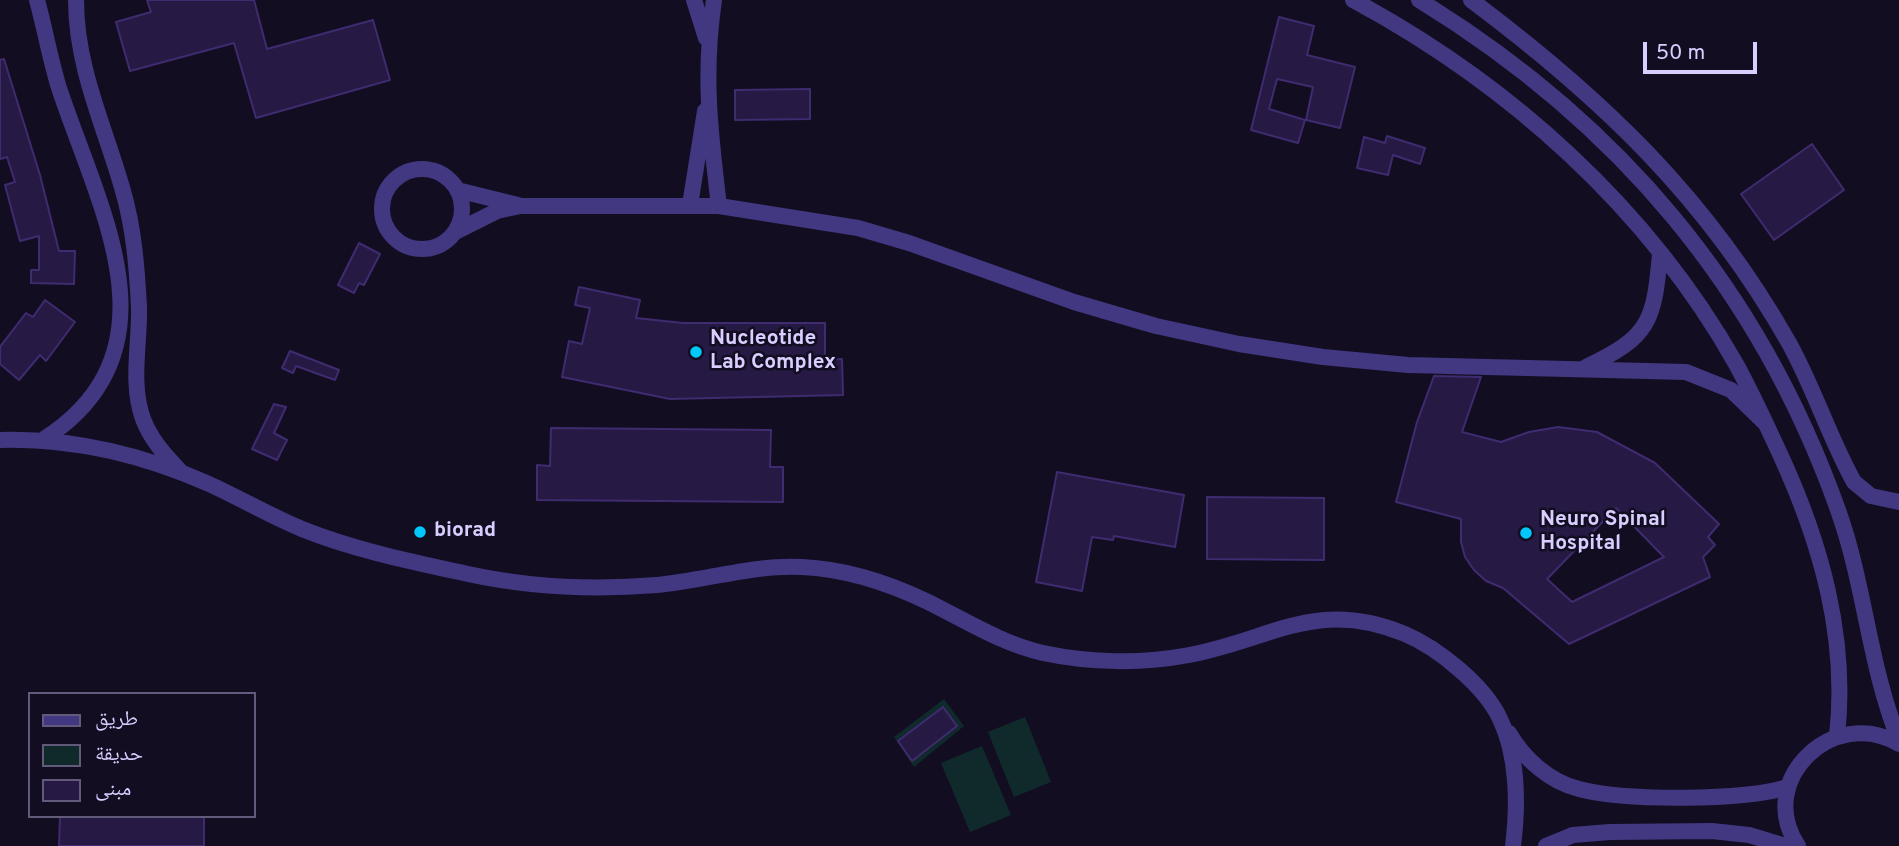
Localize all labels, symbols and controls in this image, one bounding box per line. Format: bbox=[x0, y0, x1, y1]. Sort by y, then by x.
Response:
scale bar bbox=[1647, 28, 1761, 72]
text: 50 m bbox=[1656, 40, 1705, 67]
place label: Nucleotide Lab Complex bbox=[710, 327, 836, 377]
marker: Nucleotide Lab Complex bbox=[688, 344, 704, 360]
place label: Neuro Spinal Hospital bbox=[1540, 508, 1666, 558]
place label: biorad bbox=[434, 519, 496, 545]
marker: biorad bbox=[412, 524, 428, 540]
marker: Neuro Spinal Hospital bbox=[1518, 525, 1534, 541]
legend bbox=[28, 692, 256, 818]
text: طريق bbox=[95, 706, 138, 733]
text: حديقة bbox=[95, 741, 143, 768]
text: مبنى bbox=[95, 776, 131, 803]

